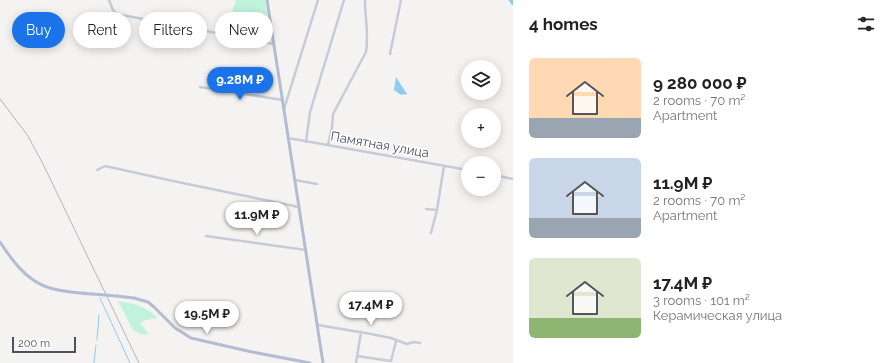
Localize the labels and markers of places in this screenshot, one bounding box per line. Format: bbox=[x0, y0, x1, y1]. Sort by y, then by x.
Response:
pin: 9.28M ₽ bbox=[203, 67, 277, 101]
pin: 11.9M ₽ bbox=[220, 202, 294, 236]
pin: 17.4M ₽ bbox=[334, 292, 408, 326]
pin: 19.5M ₽ bbox=[170, 301, 244, 335]

